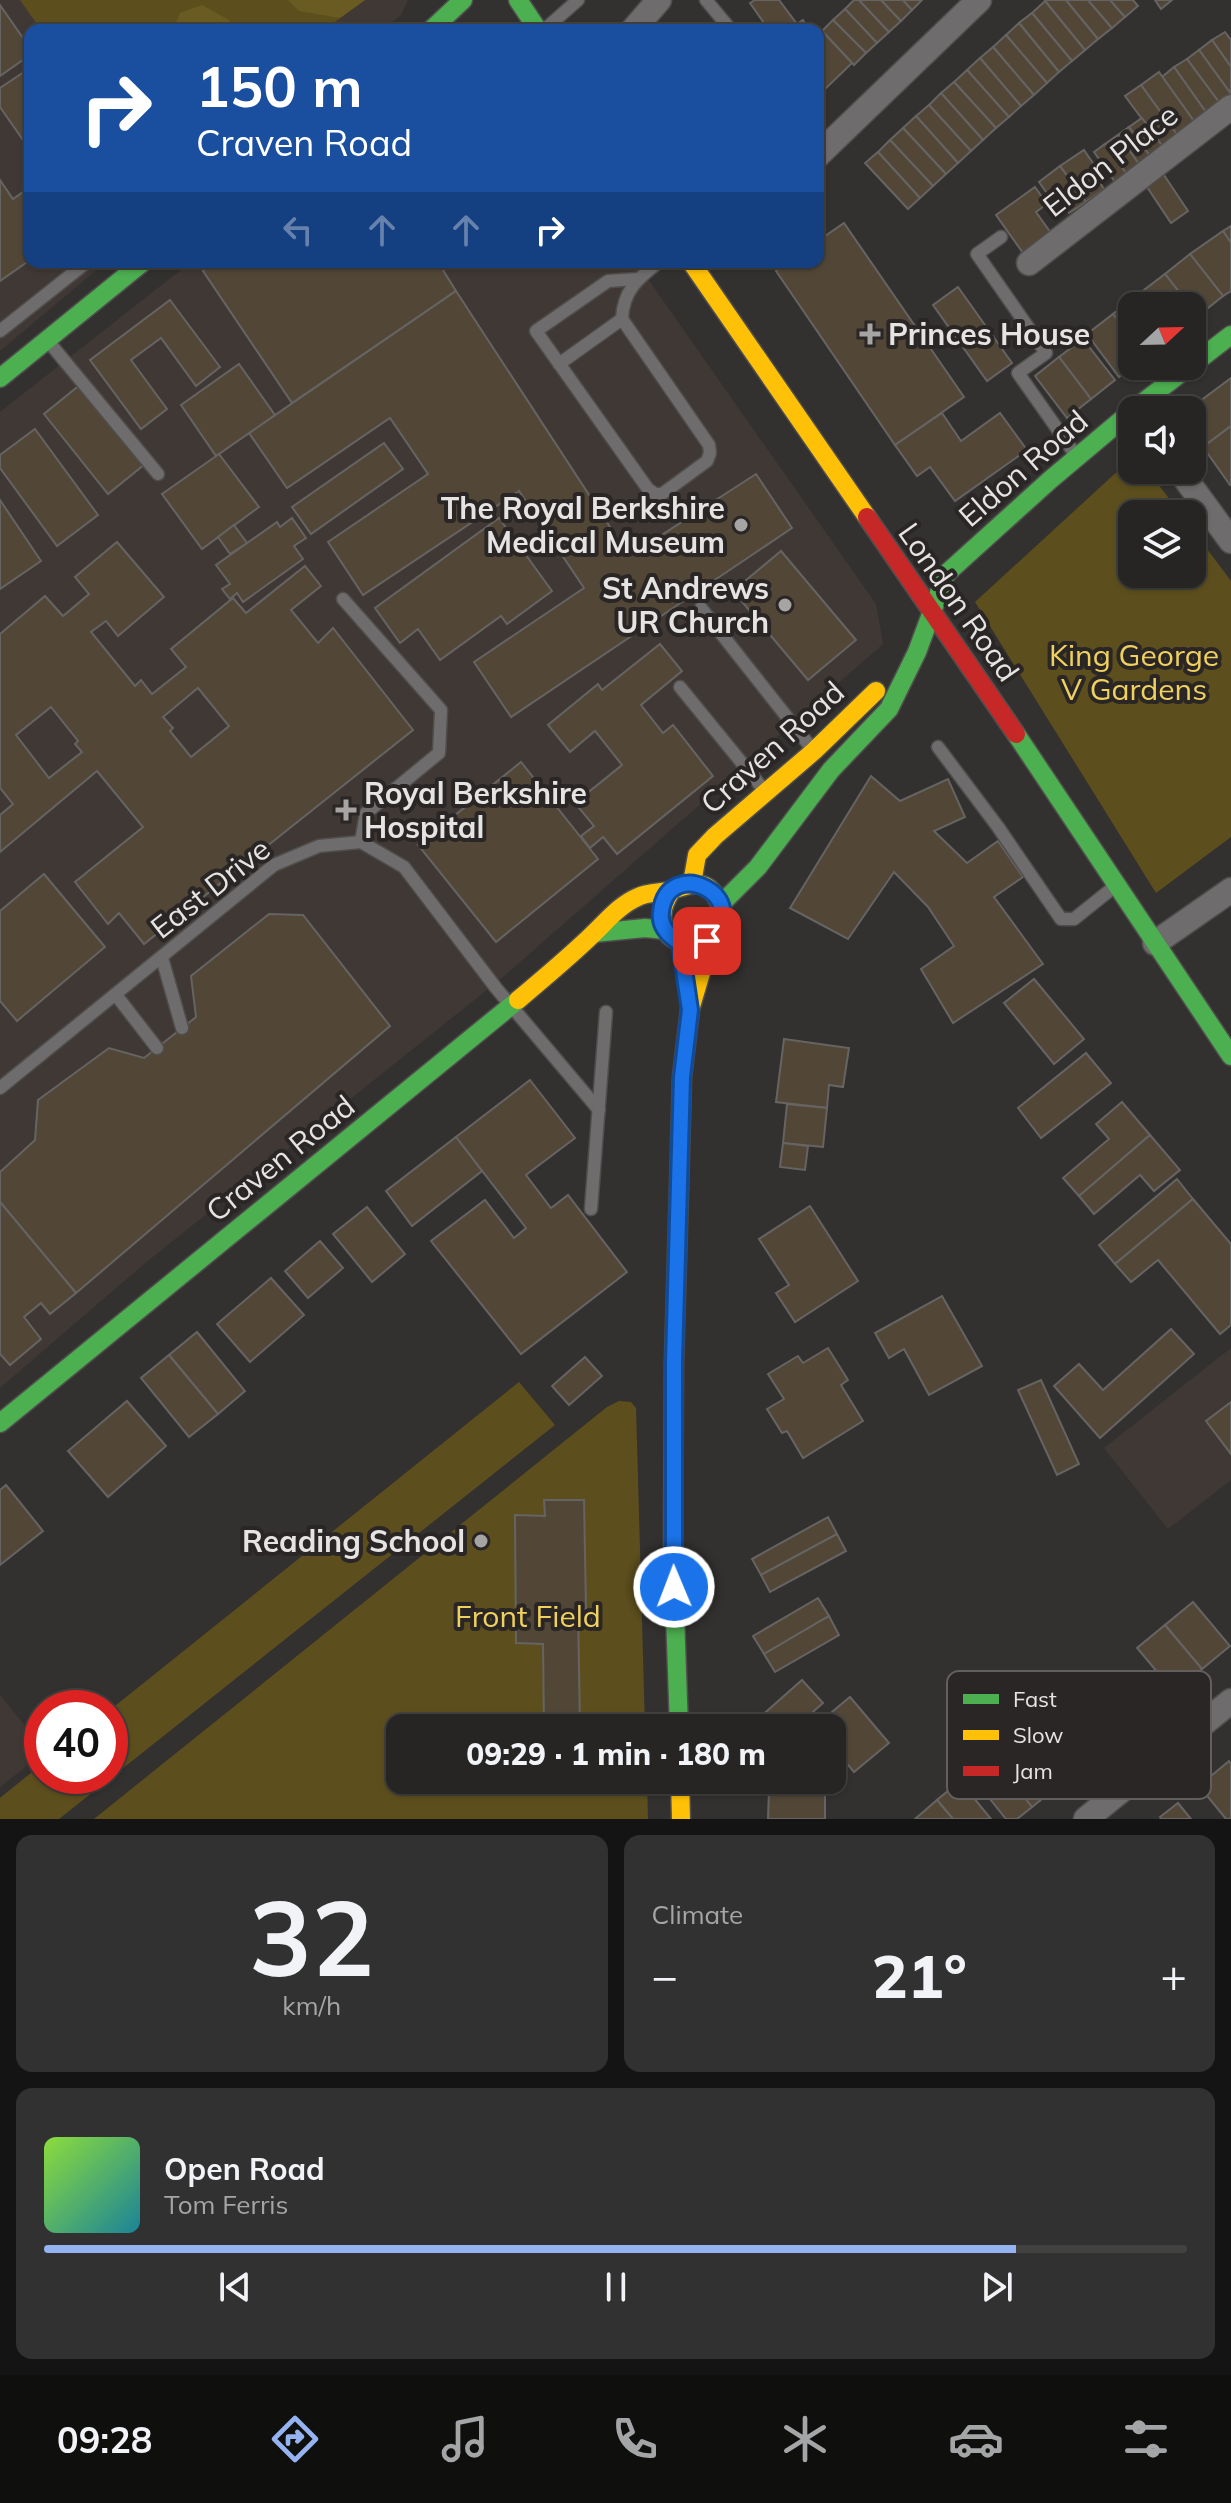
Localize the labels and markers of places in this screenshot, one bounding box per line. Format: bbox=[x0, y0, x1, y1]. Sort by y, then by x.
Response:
place label: Princes House bbox=[888, 315, 1090, 353]
marker: Princes House bbox=[859, 323, 881, 345]
place label: The Royal Berkshire Medical Museum bbox=[441, 489, 725, 561]
marker: The Royal Berkshire Medical Museum bbox=[732, 516, 750, 534]
place label: St Andrews UR Church bbox=[602, 569, 769, 641]
marker: St Andrews UR Church bbox=[776, 596, 794, 614]
place label: Royal Berkshire Hospital bbox=[364, 774, 587, 846]
marker: Royal Berkshire Hospital bbox=[335, 799, 357, 821]
pin bbox=[673, 907, 741, 975]
place label: Reading School bbox=[242, 1522, 465, 1560]
marker: Reading School bbox=[472, 1532, 490, 1550]

